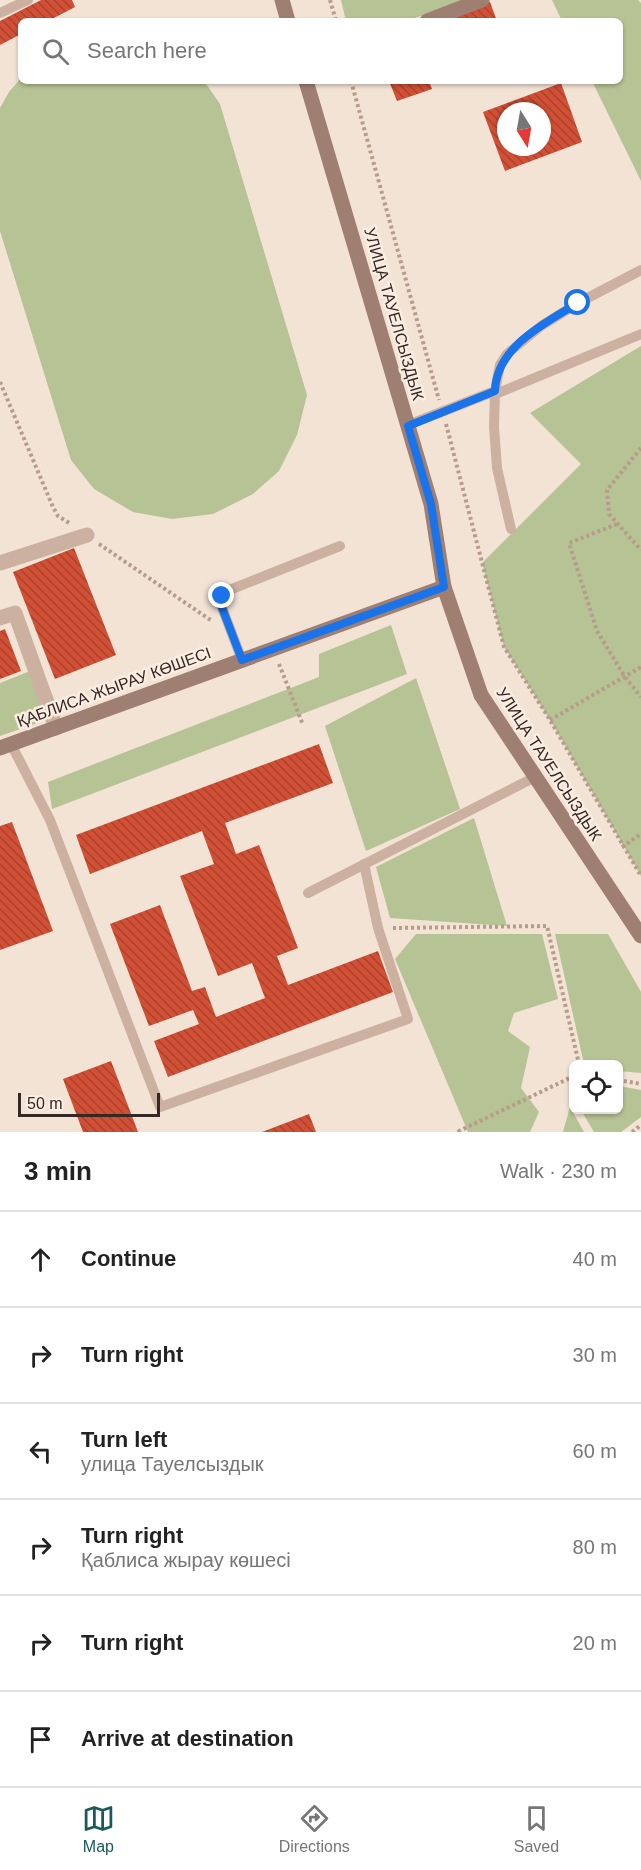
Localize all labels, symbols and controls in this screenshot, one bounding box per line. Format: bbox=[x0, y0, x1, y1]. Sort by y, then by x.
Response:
search box bbox=[18, 18, 623, 84]
icon: search bbox=[39, 35, 72, 68]
text: Search here bbox=[87, 38, 207, 63]
north arrow bbox=[497, 102, 551, 156]
street label: УЛИЦА ТАУЕЛСЫЗДЫК bbox=[361, 226, 427, 403]
route start bbox=[564, 289, 590, 315]
route end bbox=[208, 582, 234, 608]
street label: ҚАБЛИСА ЖЫРАУ КӨШЕСІ bbox=[15, 644, 213, 730]
street label: УЛИЦА ТАУЕЛСЫЗДЫК bbox=[493, 684, 605, 844]
map controls bbox=[569, 1060, 623, 1114]
button: locate bbox=[569, 1060, 623, 1114]
scale bar bbox=[18, 1090, 160, 1118]
text: 50 m bbox=[27, 1095, 63, 1112]
text: 3 min bbox=[24, 1156, 92, 1186]
text: Walk · 230 m bbox=[500, 1160, 617, 1182]
icon: ahead bbox=[24, 1243, 57, 1276]
text: Continue bbox=[81, 1246, 176, 1271]
text: 40 m bbox=[573, 1248, 617, 1270]
icon: right bbox=[24, 1339, 57, 1372]
text: Turn right bbox=[81, 1342, 183, 1367]
text: 30 m bbox=[573, 1344, 617, 1366]
text: Turn left bbox=[81, 1427, 167, 1452]
icon: left bbox=[24, 1435, 57, 1468]
text: 60 m bbox=[573, 1440, 617, 1462]
text: улица Тауелсыздык bbox=[81, 1453, 264, 1475]
text: Turn right bbox=[81, 1523, 183, 1548]
icon: right bbox=[24, 1531, 57, 1564]
text: 80 m bbox=[573, 1536, 617, 1558]
text: Қаблиса жырау көшесі bbox=[81, 1549, 291, 1571]
icon: right bbox=[24, 1627, 57, 1660]
text: Turn right bbox=[81, 1630, 183, 1655]
text: 20 m bbox=[573, 1632, 617, 1654]
icon: arrive bbox=[24, 1723, 57, 1756]
text: Arrive at destination bbox=[81, 1726, 294, 1751]
tab: Map bbox=[82, 1802, 115, 1856]
tab: Directions bbox=[279, 1802, 350, 1856]
tab: Saved bbox=[514, 1802, 559, 1856]

